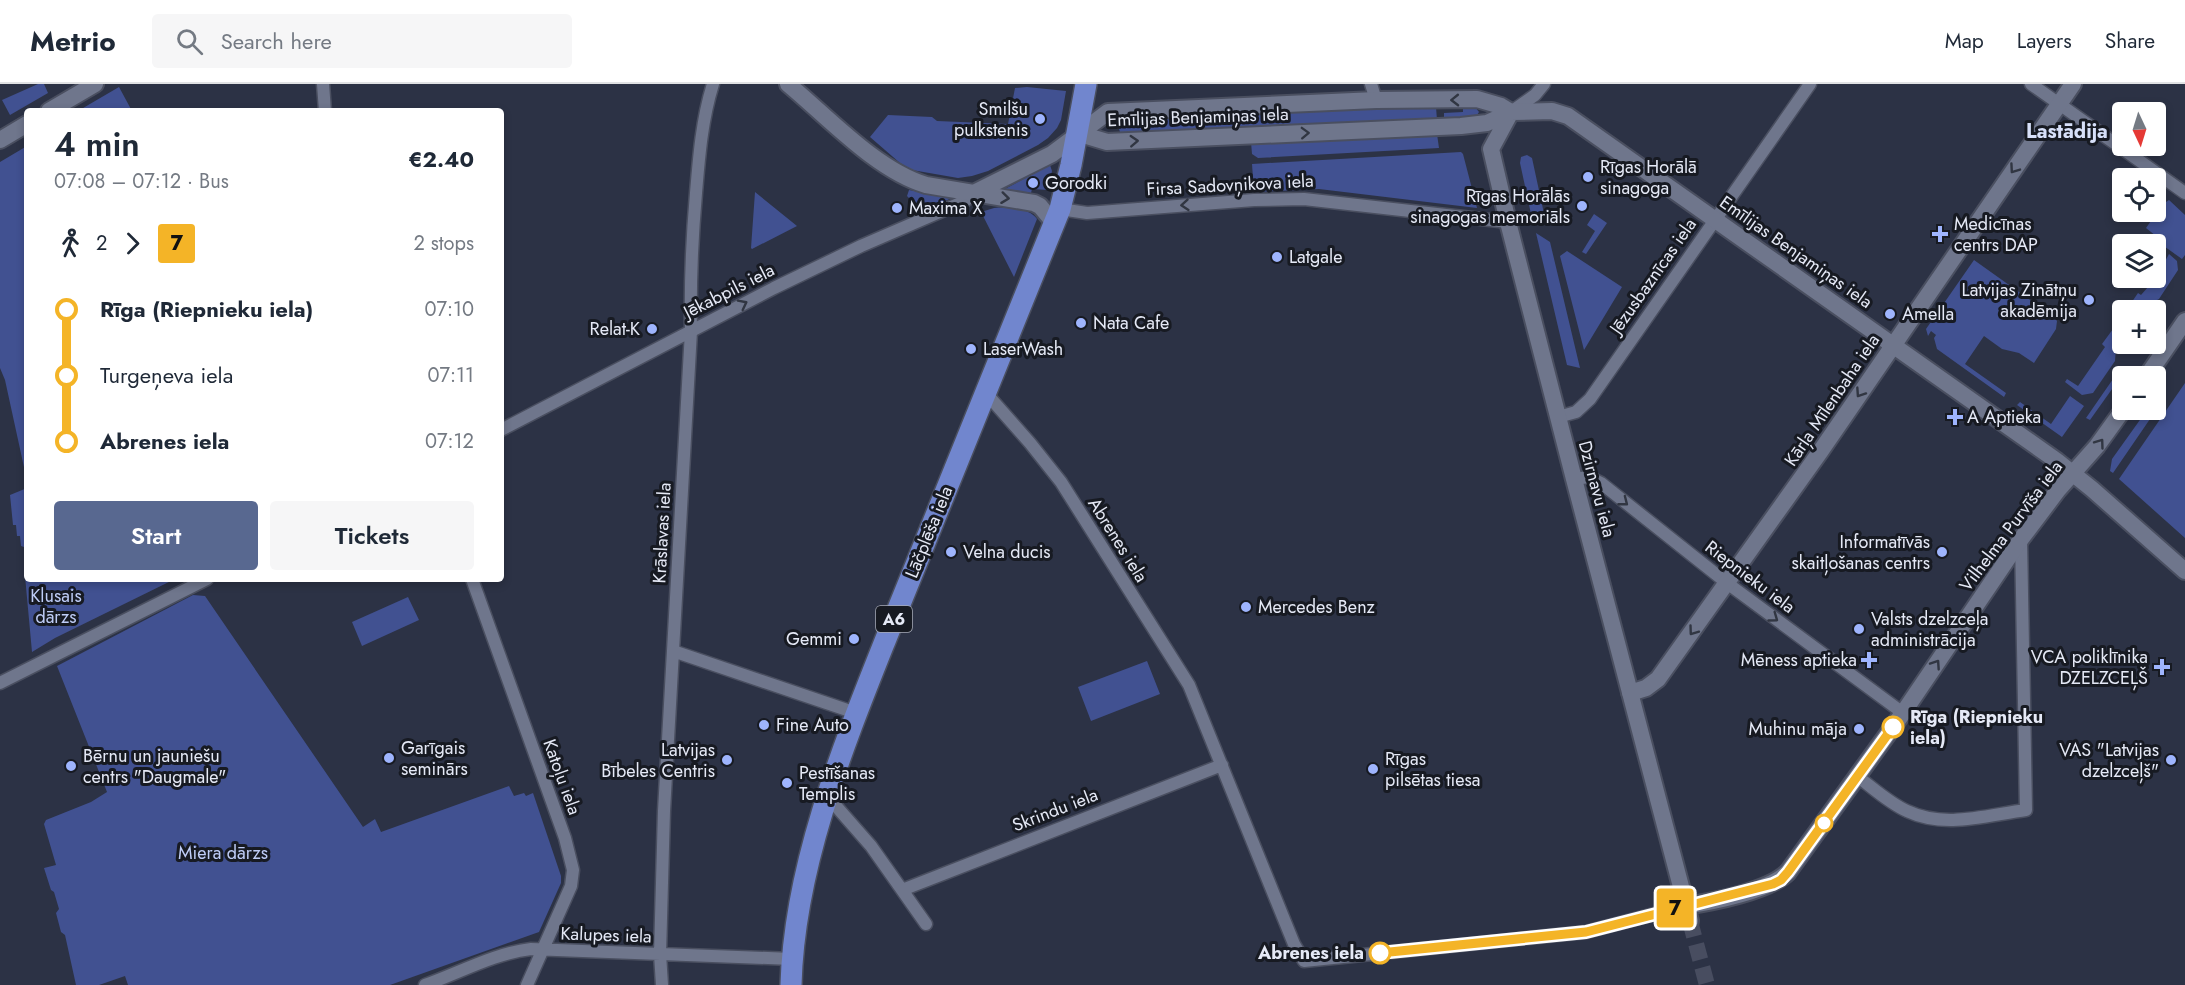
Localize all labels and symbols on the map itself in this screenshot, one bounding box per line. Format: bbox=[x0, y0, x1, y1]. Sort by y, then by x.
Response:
one-way arrow bbox=[1451, 93, 1460, 106]
place label: Smilšu pulkstenis bbox=[954, 96, 1028, 143]
street label: Emīlijas Benjamiņas iela bbox=[1107, 101, 1289, 133]
north arrow bbox=[2112, 102, 2166, 156]
marker: Smilšu pulkstenis bbox=[1033, 112, 1047, 126]
district label: Lastādija bbox=[2026, 117, 2108, 146]
one-way arrow bbox=[1300, 126, 1309, 139]
one-way arrow bbox=[1130, 134, 1139, 147]
place label: Rīgas Horālā sinagoga bbox=[1600, 154, 1697, 201]
one-way arrow bbox=[2010, 163, 2021, 174]
street label: Firsa Sadovņikova iela bbox=[1146, 168, 1314, 202]
place label: Gorodki bbox=[1045, 170, 1107, 196]
marker: Rīgas Horālā sinagoga bbox=[1581, 170, 1595, 184]
marker: Gorodki bbox=[1026, 176, 1040, 190]
place label: Rīgas Horālās sinagogas memoriāls bbox=[1410, 183, 1570, 230]
street label: Emīlijas Benjamiņas iela bbox=[1714, 189, 1878, 315]
one-way arrow bbox=[1000, 192, 1010, 204]
place label: Maxima X bbox=[909, 195, 983, 221]
one-way arrow bbox=[1181, 198, 1190, 211]
marker: Rīgas Horālās sinagogas memoriāls bbox=[1575, 199, 1589, 213]
marker: Maxima X bbox=[890, 201, 904, 215]
place label: Medicīnas centrs DAP bbox=[1954, 211, 2038, 258]
street label: Jēzusbaznīcas iela bbox=[1602, 213, 1703, 341]
marker: Medicīnas centrs DAP bbox=[1931, 225, 1949, 243]
place label: Latgale bbox=[1289, 244, 1342, 270]
marker: Latgale bbox=[1270, 250, 1284, 264]
street label: Jēkabpils iela bbox=[677, 257, 779, 326]
place label: Latvijas Zinātņu akadēmija bbox=[1962, 277, 2077, 324]
marker: Latvijas Zinātņu akadēmija bbox=[2082, 293, 2096, 307]
one-way arrow bbox=[737, 300, 748, 312]
place label: Amella bbox=[1902, 301, 1954, 327]
marker: Amella bbox=[1883, 307, 1897, 321]
place label: Nata Cafe bbox=[1093, 310, 1169, 336]
place label: Relat-K bbox=[590, 316, 641, 342]
marker: Nata Cafe bbox=[1074, 316, 1088, 330]
marker: Relat-K bbox=[645, 322, 659, 336]
street label: Kārļa Mīlenbaha iela bbox=[1778, 329, 1886, 471]
place label: LaserWash bbox=[983, 336, 1063, 362]
marker: LaserWash bbox=[964, 342, 978, 356]
one-way arrow bbox=[1856, 386, 1867, 397]
place label: A Aptieka bbox=[1967, 404, 2041, 430]
marker: A Aptieka bbox=[1948, 410, 1962, 424]
street label: Dzirnavu iela bbox=[1572, 438, 1622, 540]
one-way arrow bbox=[2093, 438, 2104, 449]
street label: Vilhelma Purvīša iela bbox=[1953, 455, 2069, 597]
street label: Krāslavas iela bbox=[646, 482, 678, 584]
street label: Lāčplēša iela bbox=[899, 482, 959, 582]
street label: Abrenes iela bbox=[1082, 493, 1154, 587]
one-way arrow bbox=[1618, 494, 1629, 505]
place label: Informatīvās skaitļošanas centrs bbox=[1791, 529, 1930, 576]
street label: Riepnieku iela bbox=[1699, 534, 1801, 620]
place label: Velna ducis bbox=[963, 539, 1051, 565]
marker: Velna ducis bbox=[944, 545, 958, 559]
marker: Informatīvās skaitļošanas centrs bbox=[1935, 545, 1949, 559]
park label: Klusais dārzs bbox=[30, 583, 82, 630]
place label: Mercedes Benz bbox=[1258, 594, 1376, 620]
marker: Mercedes Benz bbox=[1239, 600, 1253, 614]
road number: A6 bbox=[876, 606, 912, 632]
place label: Valsts dzelzceļa administrācija bbox=[1871, 606, 1988, 653]
one-way arrow bbox=[1768, 611, 1779, 622]
marker: Valsts dzelzceļa administrācija bbox=[1852, 622, 1866, 636]
one-way arrow bbox=[1689, 624, 1700, 635]
place label: Gemmi bbox=[786, 626, 842, 652]
marker: Gemmi bbox=[847, 632, 861, 646]
place label: VCA poliklīnika DZELZCEĻŠ bbox=[2031, 644, 2148, 691]
place label: Mēness aptieka bbox=[1741, 647, 1857, 673]
marker: Mēness aptieka bbox=[1862, 653, 1876, 667]
marker: VCA poliklīnika DZELZCEĻŠ bbox=[2153, 658, 2171, 676]
one-way arrow bbox=[1929, 660, 1940, 671]
place label: Rīga (Riepnieku iela) bbox=[1910, 704, 2043, 751]
place label: Fine Auto bbox=[776, 712, 849, 738]
place label: Muhinu māja bbox=[1749, 716, 1847, 742]
marker: Rīga (Riepnieku iela) bbox=[1882, 716, 1904, 738]
marker: Fine Auto bbox=[757, 718, 771, 732]
marker: Muhinu māja bbox=[1852, 722, 1866, 736]
place label: Garīgais seminārs bbox=[401, 735, 468, 782]
street label: Katoļu iela bbox=[536, 736, 588, 818]
place label: Latvijas Bībeles Centris bbox=[601, 737, 715, 784]
place label: VAS "Latvijas dzelzceļš" bbox=[2059, 737, 2159, 784]
place label: Bērnu un jauniešu centrs "Daugmale" bbox=[83, 743, 226, 790]
place label: Rīgas pilsētas tiesa bbox=[1385, 746, 1480, 793]
marker: Garīgais seminārs bbox=[382, 751, 396, 765]
marker: Latvijas Bībeles Centris bbox=[720, 753, 734, 767]
marker: VAS "Latvijas dzelzceļš" bbox=[2164, 753, 2178, 767]
marker: Bērnu un jauniešu centrs "Daugmale" bbox=[64, 759, 78, 773]
place label: Pestīšanas Templis bbox=[799, 760, 875, 807]
marker: Rīgas pilsētas tiesa bbox=[1366, 762, 1380, 776]
marker: Pestīšanas Templis bbox=[780, 776, 794, 790]
street label: Skrindu iela bbox=[1008, 782, 1102, 838]
unlabelled marker bbox=[1815, 814, 1833, 832]
park label: Miera dārzs bbox=[178, 840, 268, 866]
line badge: 7 bbox=[1656, 888, 1694, 928]
street label: Kalupes iela bbox=[560, 920, 652, 950]
place label: Abrenes iela bbox=[1257, 940, 1364, 966]
marker: Abrenes iela bbox=[1369, 942, 1391, 964]

